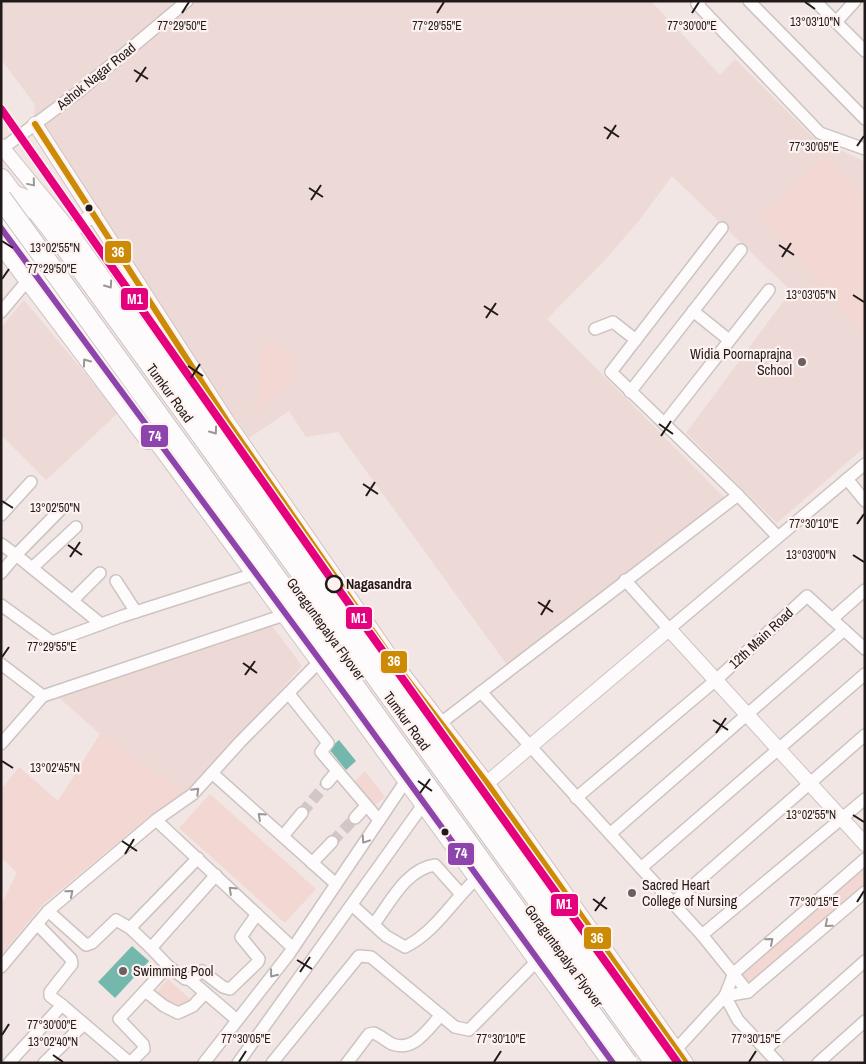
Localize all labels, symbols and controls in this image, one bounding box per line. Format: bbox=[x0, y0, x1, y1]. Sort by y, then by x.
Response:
text: 13°03'10"N bbox=[790, 14, 840, 30]
text: 77°29'50"E bbox=[157, 18, 207, 34]
text: 77°29'55"E bbox=[412, 18, 462, 34]
text: 77°30'00"E bbox=[667, 18, 717, 34]
street label: Ashok Nagar Road bbox=[52, 38, 139, 114]
text: 77°30'05"E bbox=[789, 139, 839, 155]
one-way arrow bbox=[26, 178, 35, 187]
unlabelled marker bbox=[84, 203, 94, 213]
text: 13°02'55"N bbox=[30, 240, 80, 256]
line badge: 36 bbox=[104, 240, 132, 264]
text: 36 bbox=[112, 243, 124, 261]
text: 77°29'50"E bbox=[27, 261, 77, 277]
one-way arrow bbox=[103, 279, 112, 289]
line badge: M1 bbox=[120, 287, 149, 311]
text: 13°03'05"N bbox=[786, 287, 836, 303]
text: M1 bbox=[127, 290, 144, 308]
place label: Widia Poornaprajna School bbox=[690, 345, 793, 379]
marker: Widia Poornaprajna School bbox=[796, 356, 808, 368]
one-way arrow bbox=[84, 359, 92, 368]
street label: Tumkur Road bbox=[143, 360, 197, 426]
line badge: 74 bbox=[140, 424, 169, 448]
one-way arrow bbox=[208, 425, 217, 435]
text: 74 bbox=[149, 427, 162, 445]
text: 13°02'50"N bbox=[30, 500, 80, 516]
text: 77°30'10"E bbox=[789, 516, 839, 532]
text: 13°03'00"N bbox=[786, 547, 836, 563]
street label: Goraguntepalya Flyover bbox=[283, 574, 369, 684]
marker: Nagasandra bbox=[325, 575, 343, 593]
place label: Nagasandra bbox=[346, 575, 412, 593]
street label: 12th Main Road bbox=[725, 604, 797, 672]
line badge: M1 bbox=[345, 606, 373, 630]
text: M1 bbox=[351, 609, 368, 627]
text: 77°29'55"E bbox=[27, 639, 77, 655]
line badge: 36 bbox=[380, 650, 408, 674]
text: 36 bbox=[388, 652, 400, 670]
street label: Tumkur Road bbox=[380, 688, 434, 754]
text: 13°02'45"N bbox=[30, 760, 80, 776]
one-way arrow bbox=[190, 788, 199, 797]
text: 13°02'55"N bbox=[786, 807, 836, 823]
one-way arrow bbox=[257, 813, 266, 822]
unlabelled marker bbox=[440, 827, 450, 837]
one-way arrow bbox=[362, 835, 372, 844]
line badge: 74 bbox=[447, 842, 475, 866]
text: 74 bbox=[455, 844, 468, 862]
place label: Sacred Heart College of Nursing bbox=[642, 876, 738, 910]
one-way arrow bbox=[229, 887, 238, 896]
marker: Sacred Heart College of Nursing bbox=[626, 887, 638, 899]
one-way arrow bbox=[64, 890, 73, 899]
line badge: M1 bbox=[550, 893, 579, 917]
text: 77°30'15"E bbox=[789, 894, 839, 910]
text: M1 bbox=[556, 895, 573, 913]
street label: Goraguntepalya Flyover bbox=[521, 901, 607, 1011]
one-way arrow bbox=[824, 918, 833, 927]
line badge: 36 bbox=[583, 926, 612, 950]
text: 36 bbox=[591, 929, 603, 947]
one-way arrow bbox=[765, 938, 774, 947]
place label: Swimming Pool bbox=[133, 962, 213, 980]
marker: Swimming Pool bbox=[117, 965, 129, 977]
one-way arrow bbox=[271, 968, 279, 977]
text: 77°30'00"E bbox=[27, 1017, 77, 1033]
text: 77°30'05"E bbox=[221, 1031, 271, 1047]
text: 77°30'10"E bbox=[476, 1031, 526, 1047]
text: 77°30'15"E bbox=[731, 1031, 781, 1047]
text: 13°02'40"N bbox=[28, 1034, 78, 1050]

